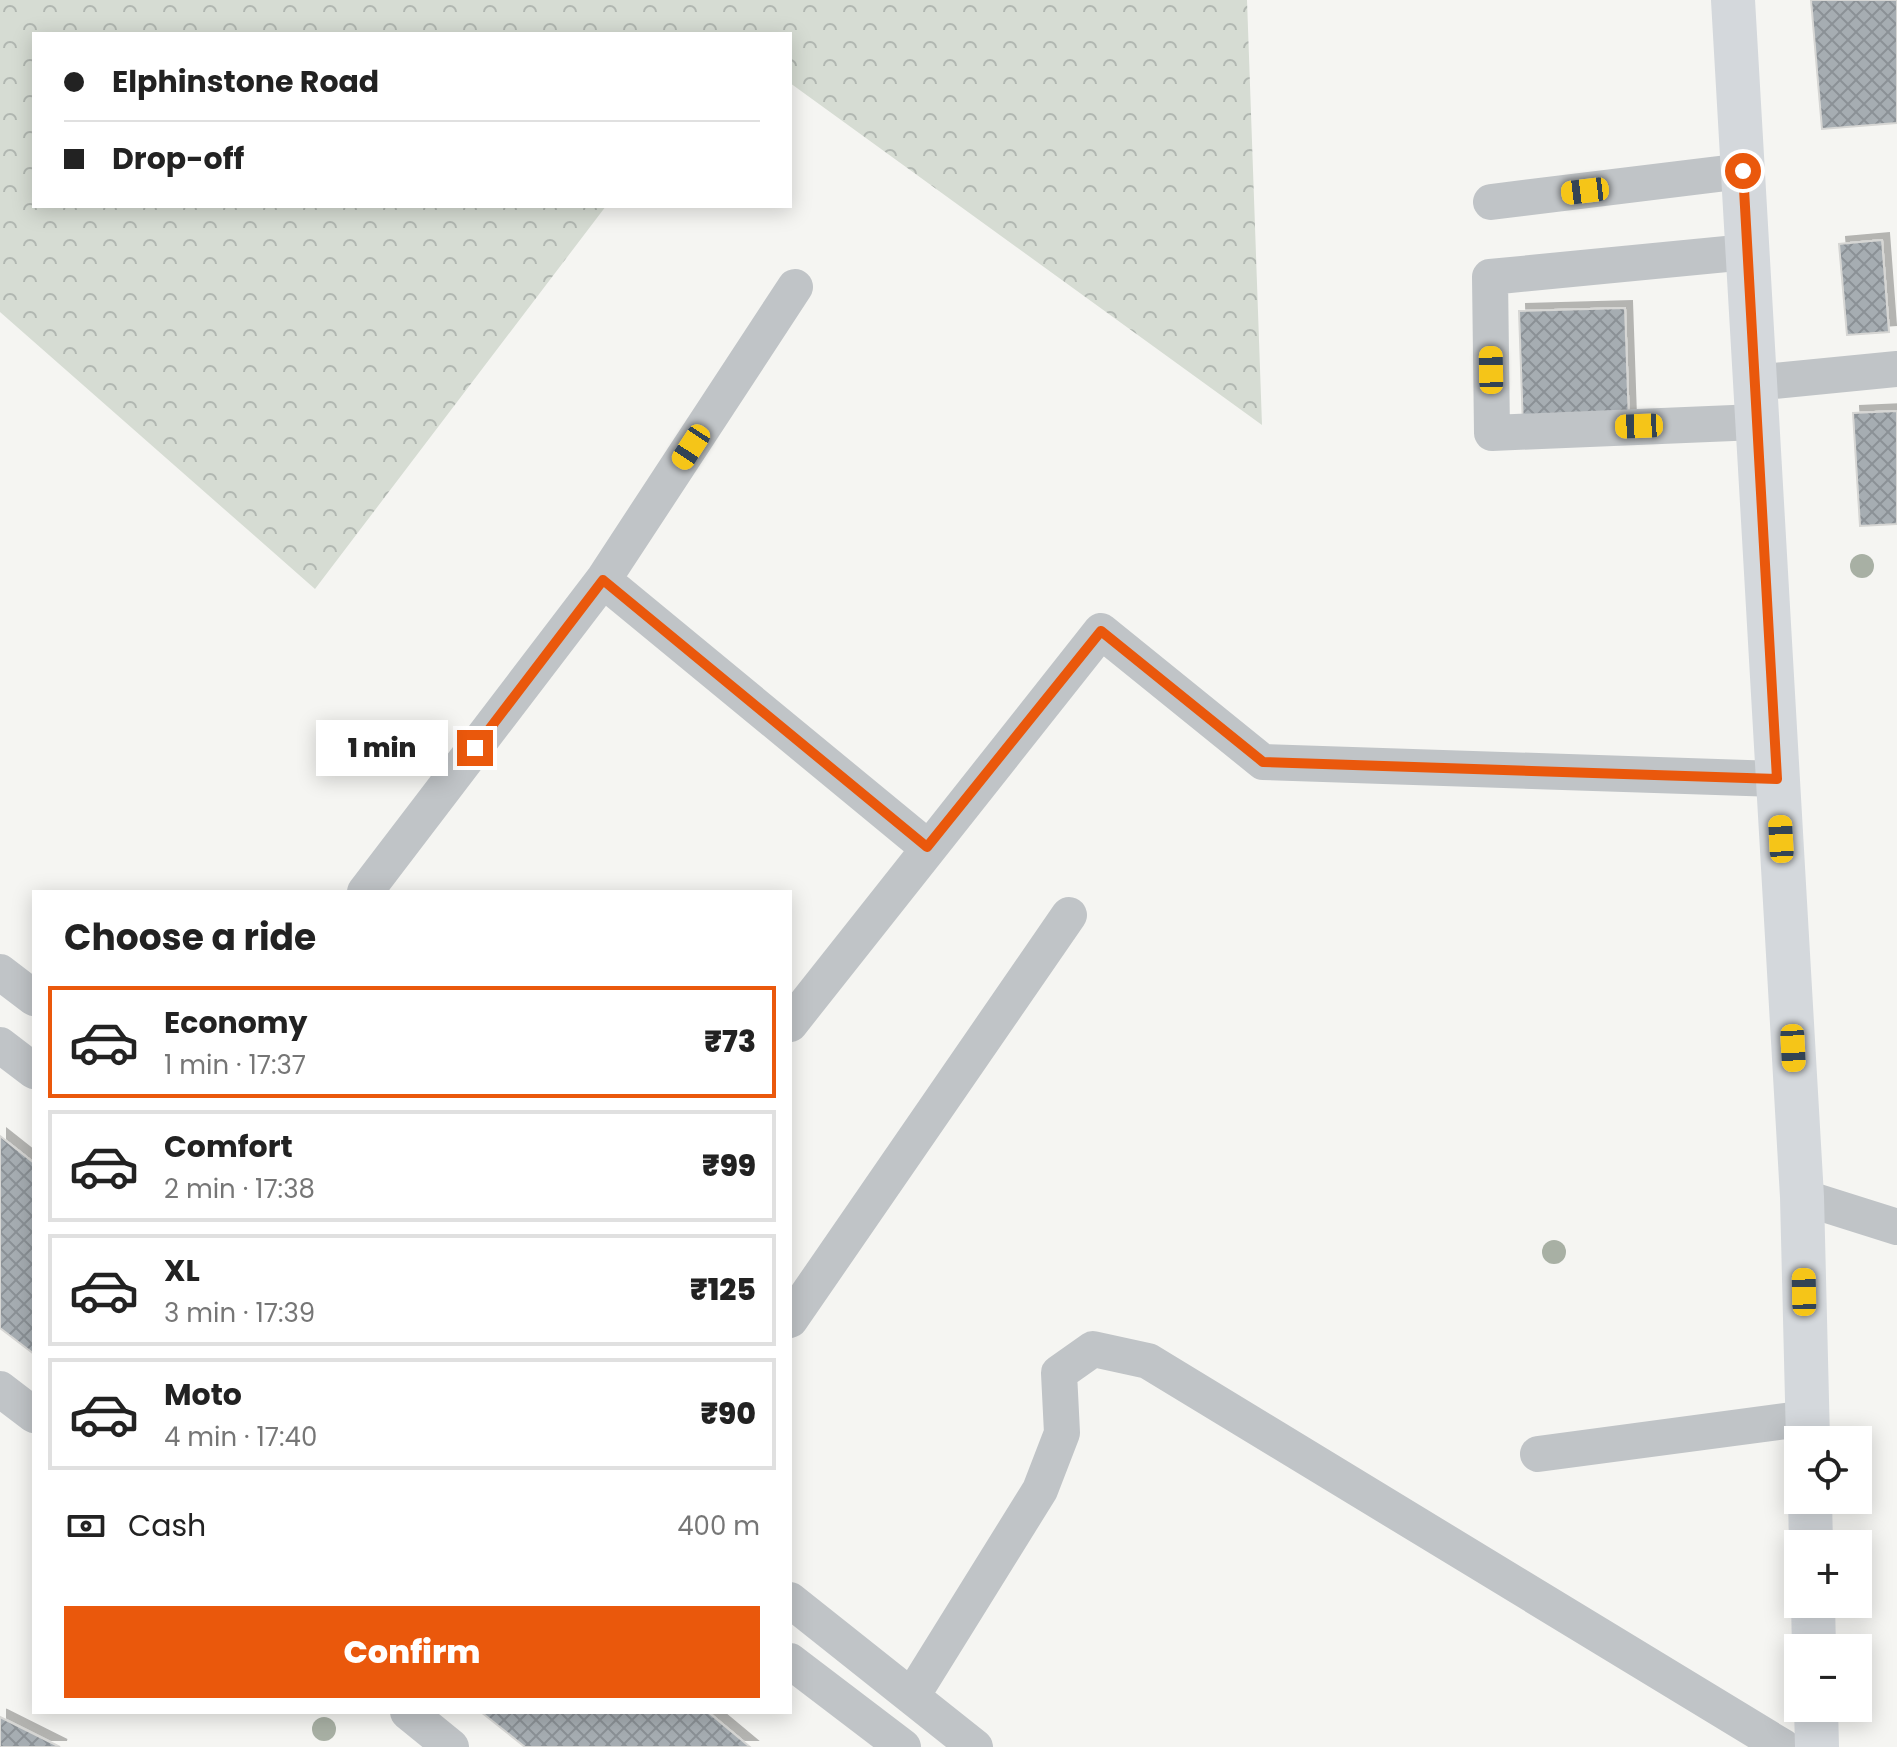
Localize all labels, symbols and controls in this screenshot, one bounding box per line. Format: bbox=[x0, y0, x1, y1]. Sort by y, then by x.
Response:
text: Elphinstone Road bbox=[112, 60, 379, 103]
text: Drop-off bbox=[112, 137, 244, 180]
route start bbox=[1725, 153, 1761, 189]
car bbox=[1560, 176, 1610, 206]
car bbox=[1479, 346, 1503, 394]
car bbox=[1615, 413, 1663, 439]
car bbox=[668, 420, 714, 474]
callout: 1 min bbox=[315, 720, 447, 776]
text: 1 min bbox=[348, 730, 416, 766]
route end bbox=[457, 730, 493, 766]
car bbox=[1768, 814, 1794, 864]
text: Choose a ride bbox=[64, 912, 316, 963]
text: Economy bbox=[164, 1001, 308, 1044]
icon: car bbox=[68, 1006, 140, 1078]
text: ₹73 bbox=[704, 1020, 756, 1063]
car bbox=[1780, 1023, 1806, 1073]
text: 1 min · 17:37 bbox=[164, 1047, 306, 1083]
text: Comfort bbox=[164, 1125, 293, 1168]
icon: car bbox=[68, 1130, 140, 1202]
text: ₹99 bbox=[702, 1144, 756, 1187]
text: 2 min · 17:38 bbox=[164, 1171, 315, 1207]
text: XL bbox=[164, 1249, 200, 1292]
icon: car bbox=[68, 1254, 140, 1326]
text: ₹125 bbox=[690, 1268, 756, 1311]
car bbox=[1792, 1268, 1816, 1316]
text: 3 min · 17:39 bbox=[164, 1295, 315, 1331]
text: Moto bbox=[164, 1373, 242, 1416]
icon: car bbox=[68, 1378, 140, 1450]
text: ₹90 bbox=[700, 1392, 756, 1435]
text: 4 min · 17:40 bbox=[164, 1419, 317, 1455]
map controls bbox=[1784, 1426, 1872, 1722]
button: locate bbox=[1784, 1426, 1872, 1514]
icon: cash bbox=[64, 1504, 108, 1548]
text: Cash bbox=[128, 1504, 206, 1547]
text: 400 m bbox=[677, 1508, 760, 1544]
button: + bbox=[1784, 1530, 1872, 1618]
button: Confirm bbox=[64, 1606, 760, 1698]
button: − bbox=[1784, 1634, 1872, 1722]

